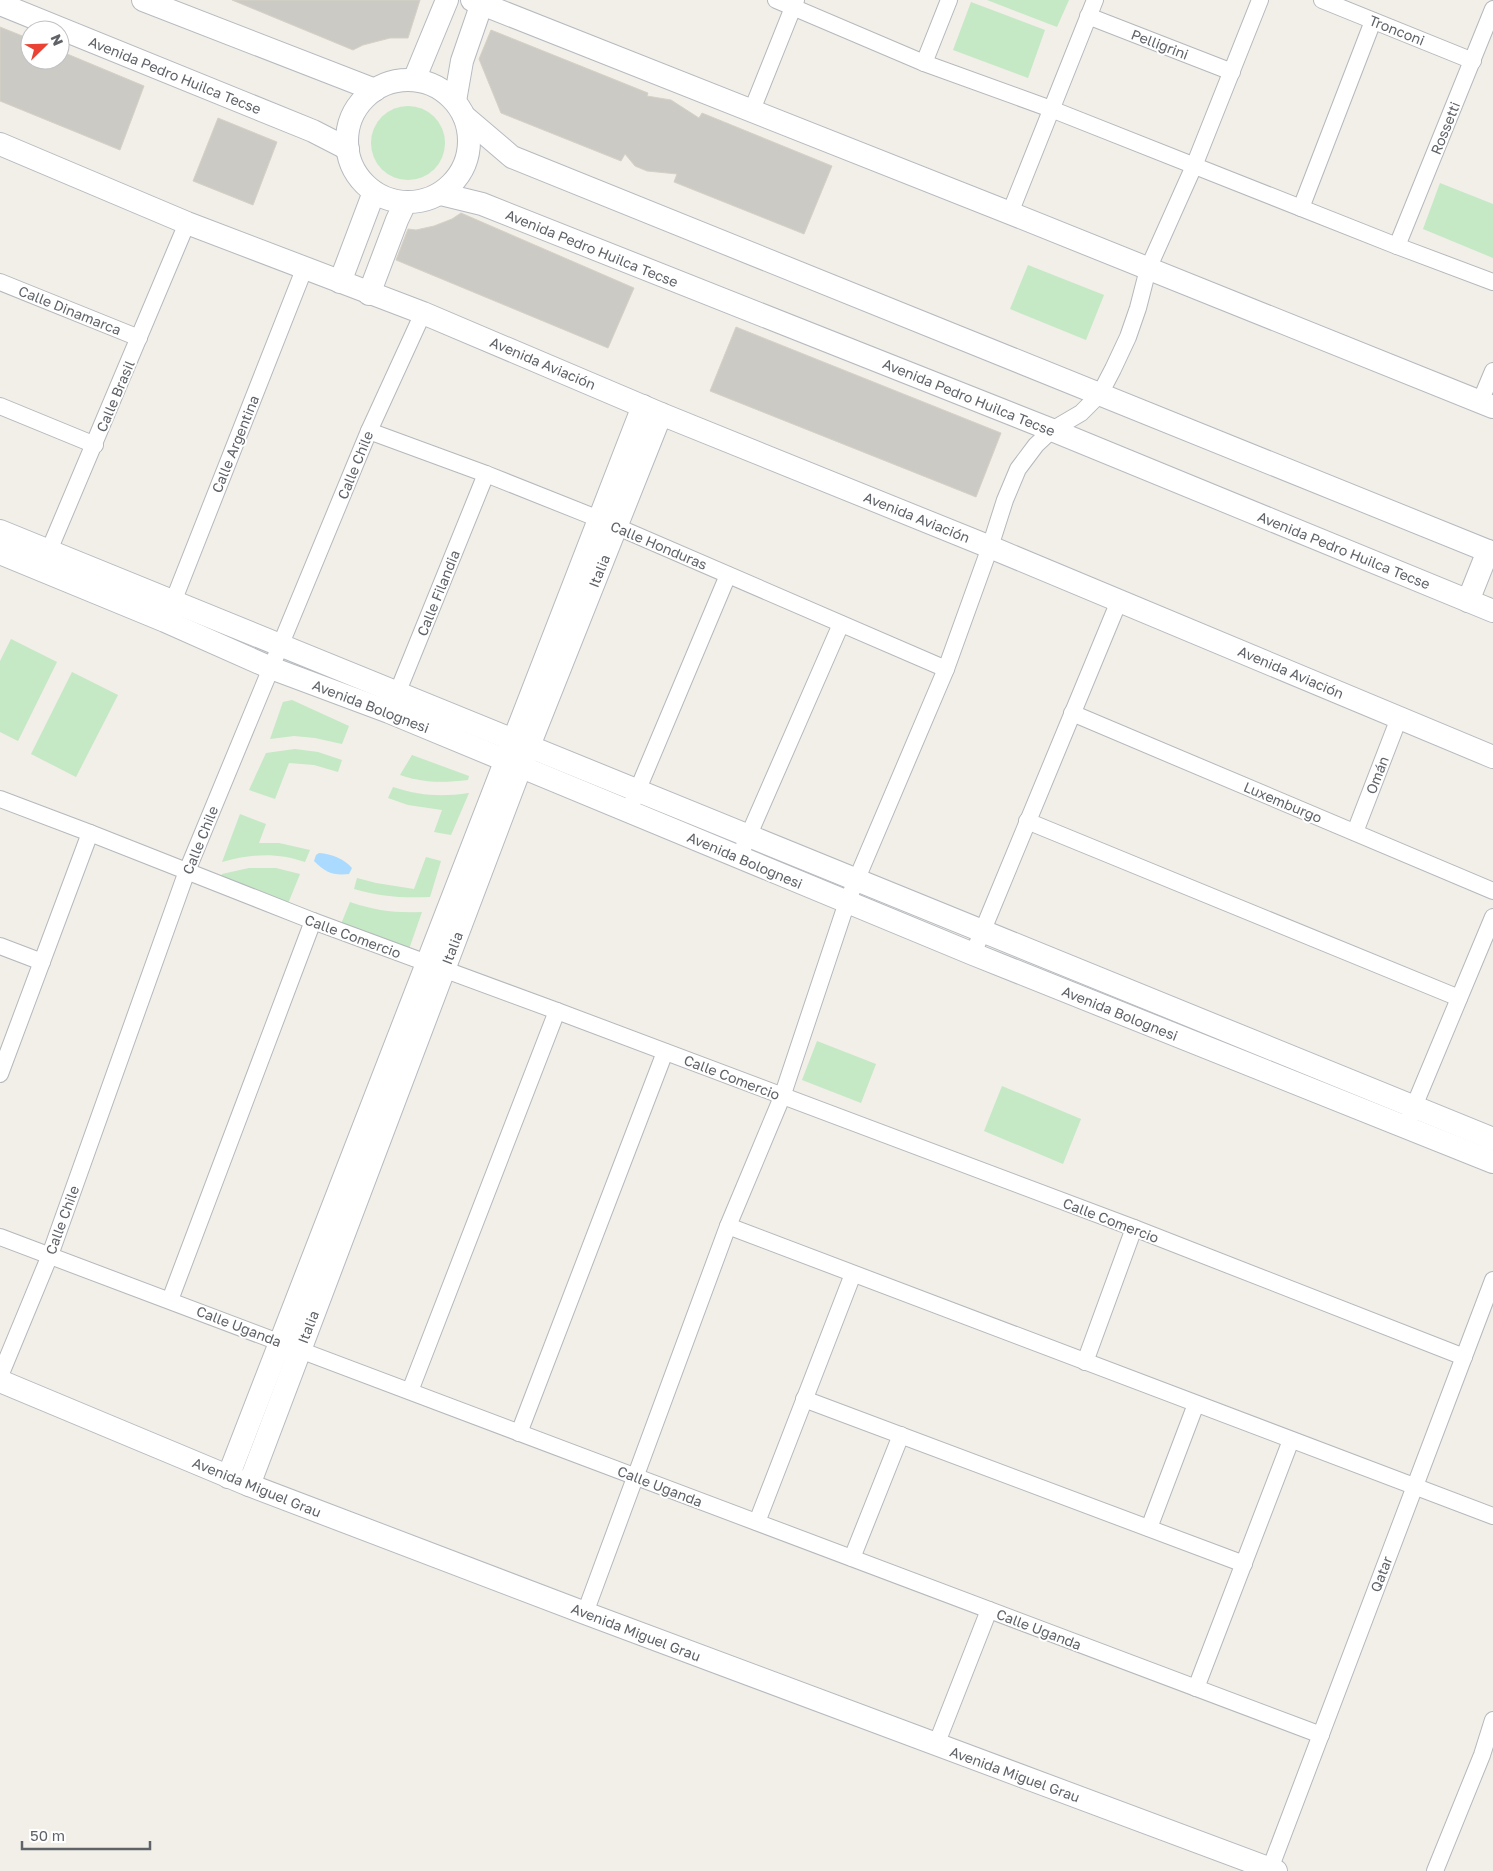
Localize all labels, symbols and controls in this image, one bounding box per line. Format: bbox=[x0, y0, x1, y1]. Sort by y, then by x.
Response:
street label: Tronconi bbox=[1367, 11, 1427, 49]
north arrow bbox=[20, 20, 70, 70]
street label: Pelligrini bbox=[1129, 25, 1191, 63]
text: N bbox=[48, 32, 67, 48]
street label: Avenida Pedro Huilca Tecse bbox=[86, 33, 264, 117]
street label: Rossetti bbox=[1427, 99, 1463, 157]
street label: Avenida Pedro Huilca Tecse bbox=[503, 206, 681, 290]
street label: Calle Dinamarca bbox=[16, 282, 124, 338]
street label: Avenida Aviación bbox=[488, 333, 598, 393]
street label: Avenida Pedro Huilca Tecse bbox=[880, 355, 1058, 439]
street label: Calle Brasil bbox=[92, 358, 138, 434]
street label: Calle Argentina bbox=[208, 393, 262, 495]
street label: Calle Chile bbox=[334, 428, 376, 502]
street label: Avenida Aviación bbox=[861, 488, 973, 546]
street label: Avenida Pedro Huilca Tecse bbox=[1255, 508, 1433, 592]
street label: Calle Honduras bbox=[608, 517, 710, 573]
street label: Calle Filandia bbox=[413, 548, 463, 638]
street label: Italia bbox=[585, 552, 613, 590]
street label: Avenida Aviación bbox=[1236, 642, 1346, 702]
street label: Avenida Bolognesi bbox=[310, 676, 432, 736]
street label: Omán bbox=[1362, 754, 1392, 796]
street label: Luxemburgo bbox=[1241, 778, 1325, 826]
street label: Calle Chile bbox=[179, 803, 221, 877]
street label: Avenida Bolognesi bbox=[685, 828, 805, 892]
street label: Calle Comercio bbox=[302, 911, 404, 961]
street label: Italia bbox=[438, 929, 466, 967]
street label: Avenida Bolognesi bbox=[1059, 982, 1181, 1044]
street label: Calle Comercio bbox=[682, 1051, 782, 1103]
street label: Calle Chile bbox=[42, 1183, 82, 1257]
street label: Calle Comercio bbox=[1061, 1194, 1161, 1246]
street label: Calle Uganda bbox=[194, 1302, 284, 1350]
street label: Italia bbox=[294, 1308, 322, 1346]
street label: Avenida Miguel Grau bbox=[190, 1453, 324, 1521]
street label: Calle Uganda bbox=[615, 1462, 705, 1510]
street label: Qatar bbox=[1366, 1553, 1396, 1594]
street label: Avenida Miguel Grau bbox=[569, 1599, 703, 1665]
street label: Calle Uganda bbox=[994, 1605, 1084, 1653]
street label: Avenida Miguel Grau bbox=[948, 1743, 1082, 1805]
scale bar bbox=[22, 1818, 150, 1850]
text: 50 m bbox=[30, 1826, 65, 1844]

